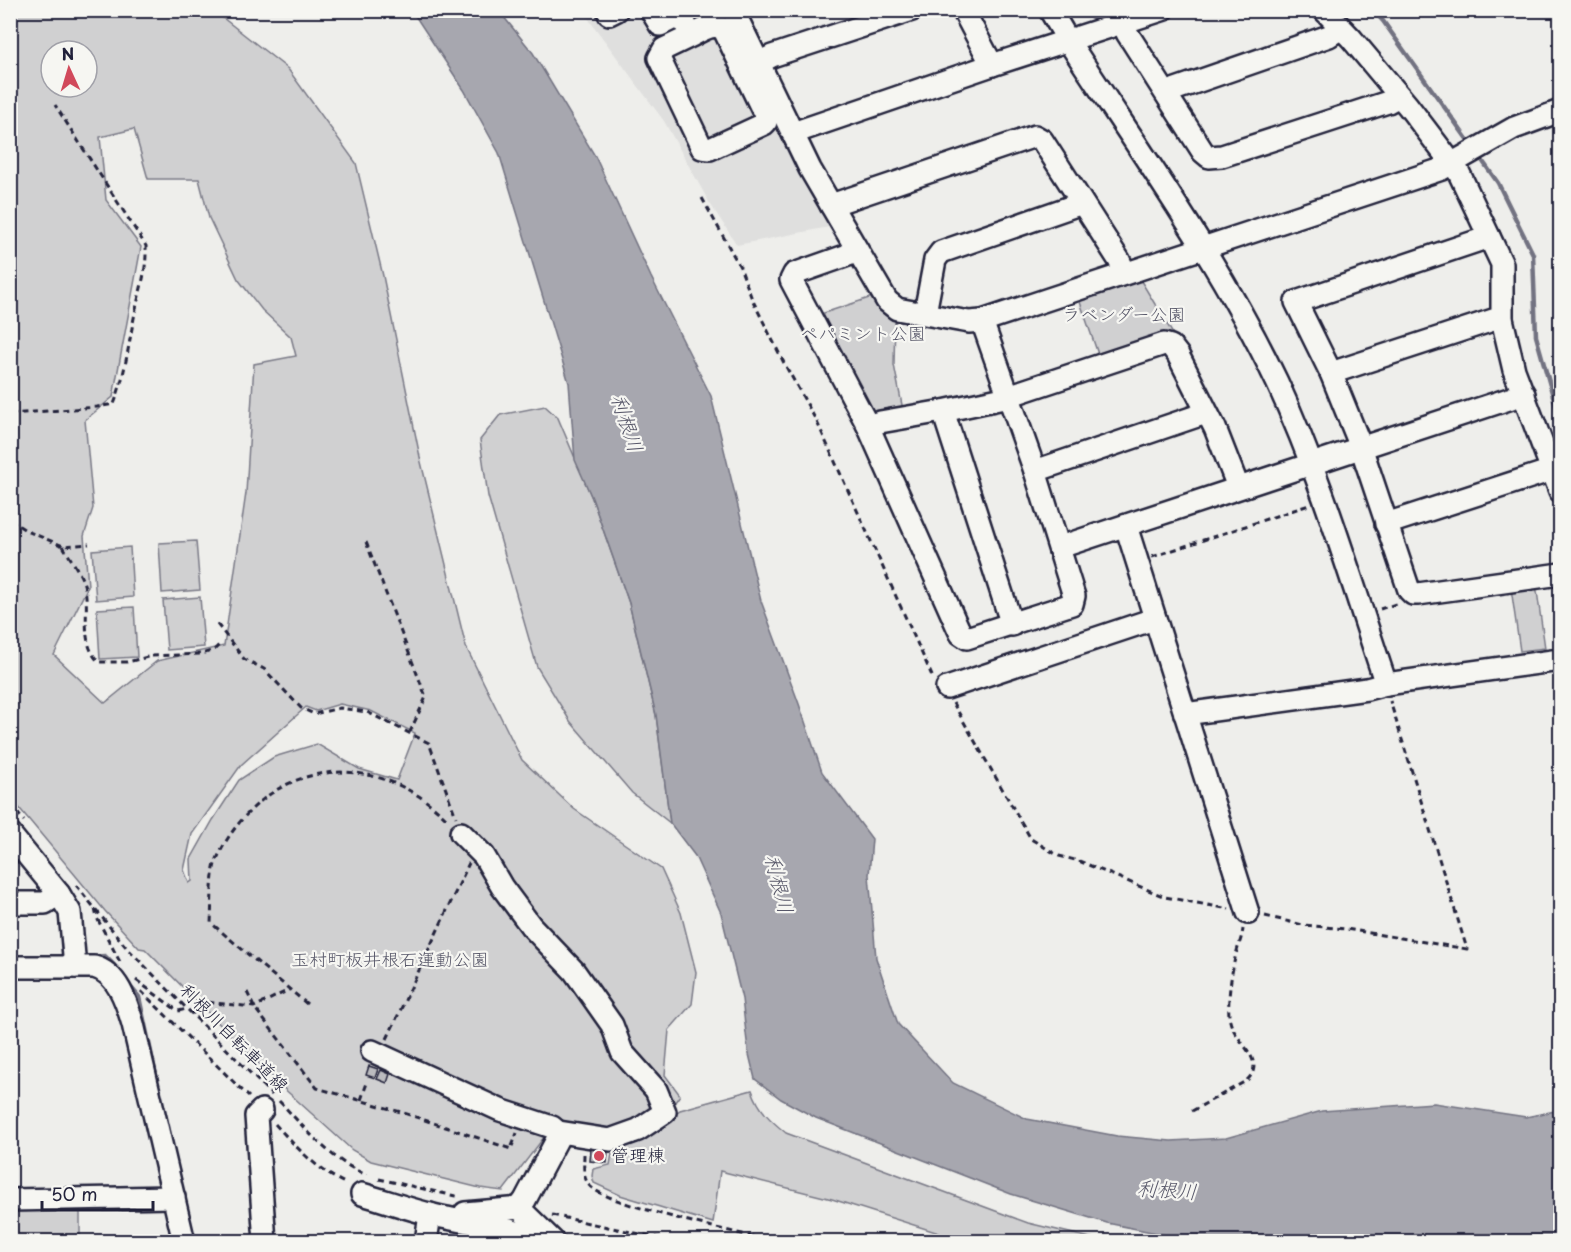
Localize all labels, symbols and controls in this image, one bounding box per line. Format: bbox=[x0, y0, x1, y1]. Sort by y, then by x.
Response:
north arrow bbox=[39, 39, 99, 99]
text: N bbox=[61, 41, 75, 65]
park label: ラベンダー公園 bbox=[1062, 300, 1186, 327]
park label: ペパミント公園 bbox=[800, 319, 926, 346]
water label: 利根川 bbox=[604, 390, 651, 456]
water label: 利根川 bbox=[758, 851, 802, 916]
park label: 玉村町板井根石運動公園 bbox=[291, 945, 489, 972]
street label: 利根川自転車道線 bbox=[175, 976, 296, 1097]
place label: 管理棟 bbox=[611, 1141, 665, 1168]
marker: 管理棟 bbox=[592, 1149, 606, 1163]
water label: 利根川 bbox=[1136, 1172, 1198, 1206]
scale bar bbox=[42, 1174, 153, 1212]
text: 50 m bbox=[51, 1180, 98, 1207]

